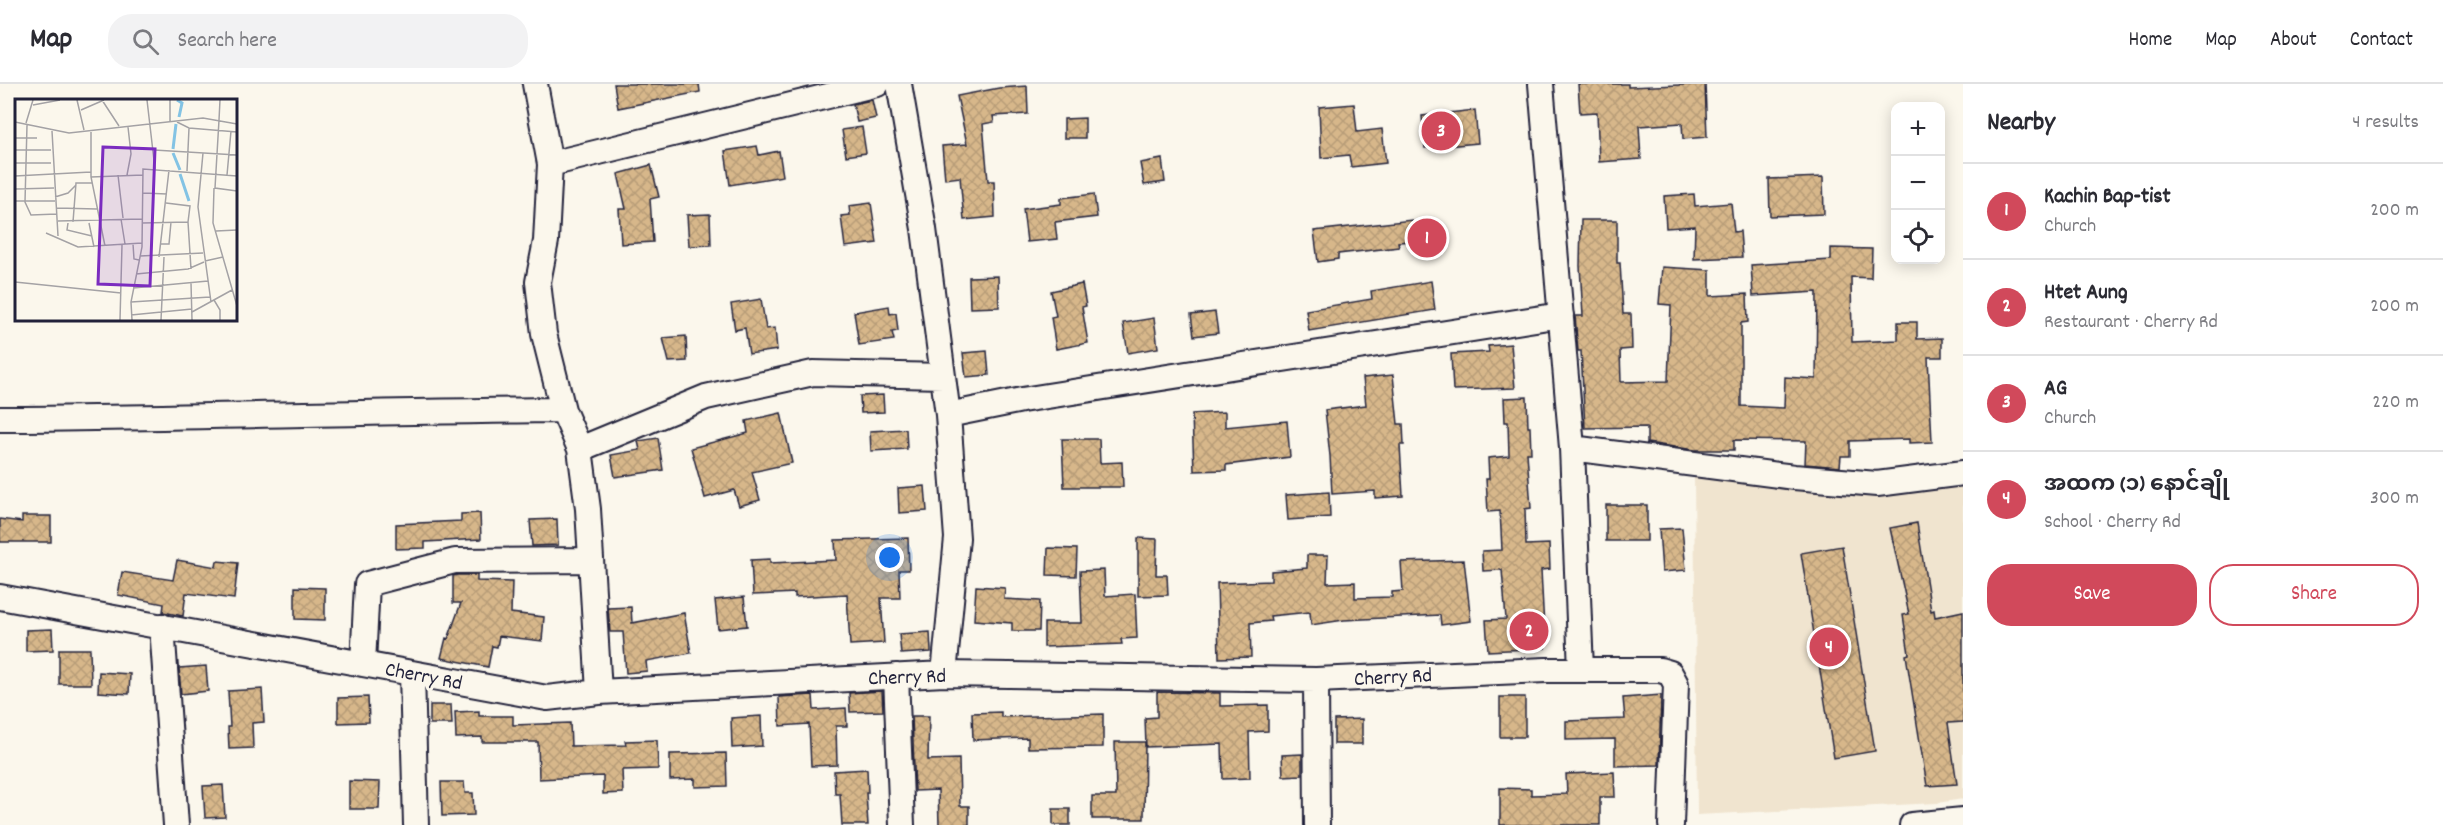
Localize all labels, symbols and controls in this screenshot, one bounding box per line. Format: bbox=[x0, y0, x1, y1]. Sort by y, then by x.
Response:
search box bbox=[108, 14, 528, 68]
text: Map bbox=[30, 21, 72, 61]
icon: search bbox=[129, 25, 162, 58]
text: Search here bbox=[177, 26, 277, 57]
text: Home bbox=[2128, 26, 2172, 56]
text: Map bbox=[2205, 26, 2237, 56]
text: About bbox=[2270, 26, 2317, 56]
text: Contact bbox=[2350, 26, 2413, 56]
inset map bbox=[15, 99, 237, 321]
map controls bbox=[1891, 102, 1945, 264]
button: + bbox=[1891, 102, 1945, 156]
text: Nearby bbox=[1987, 105, 2055, 142]
pin: 3 bbox=[1422, 108, 1460, 154]
text: 4 results bbox=[2352, 109, 2419, 137]
button: − bbox=[1891, 156, 1945, 210]
text: Kachin Bap-tist bbox=[2044, 182, 2171, 213]
text: 1 bbox=[2004, 197, 2009, 225]
text: 200 m bbox=[2370, 197, 2419, 225]
button: locate bbox=[1891, 210, 1945, 264]
text: Church bbox=[2044, 213, 2096, 241]
pin: 1 bbox=[1408, 216, 1446, 260]
text: Htet Aung bbox=[2044, 278, 2128, 309]
text: 2 bbox=[2002, 293, 2011, 321]
text: 200 m bbox=[2370, 293, 2419, 321]
text: Restaurant · Cherry Rd bbox=[2044, 309, 2218, 337]
text: AG bbox=[2044, 374, 2067, 405]
text: 3 bbox=[2002, 389, 2011, 417]
text: 220 m bbox=[2372, 389, 2419, 417]
text: Church bbox=[2044, 405, 2096, 433]
text: အထက (၁) နောင်ချို bbox=[2044, 470, 2229, 501]
text: 4 bbox=[2002, 485, 2011, 513]
text: 300 m bbox=[2370, 485, 2419, 513]
text: School · Cherry Rd bbox=[2044, 509, 2181, 537]
your location bbox=[875, 543, 904, 572]
button: Save bbox=[1987, 564, 2197, 626]
button: Share bbox=[2209, 564, 2419, 626]
pin: 2 bbox=[1510, 608, 1549, 654]
pin: 4 bbox=[1810, 624, 1848, 670]
street label: Cherry Rd bbox=[382, 656, 465, 700]
street label: Cherry Rd bbox=[1353, 662, 1433, 696]
street label: Cherry Rd bbox=[867, 663, 947, 695]

